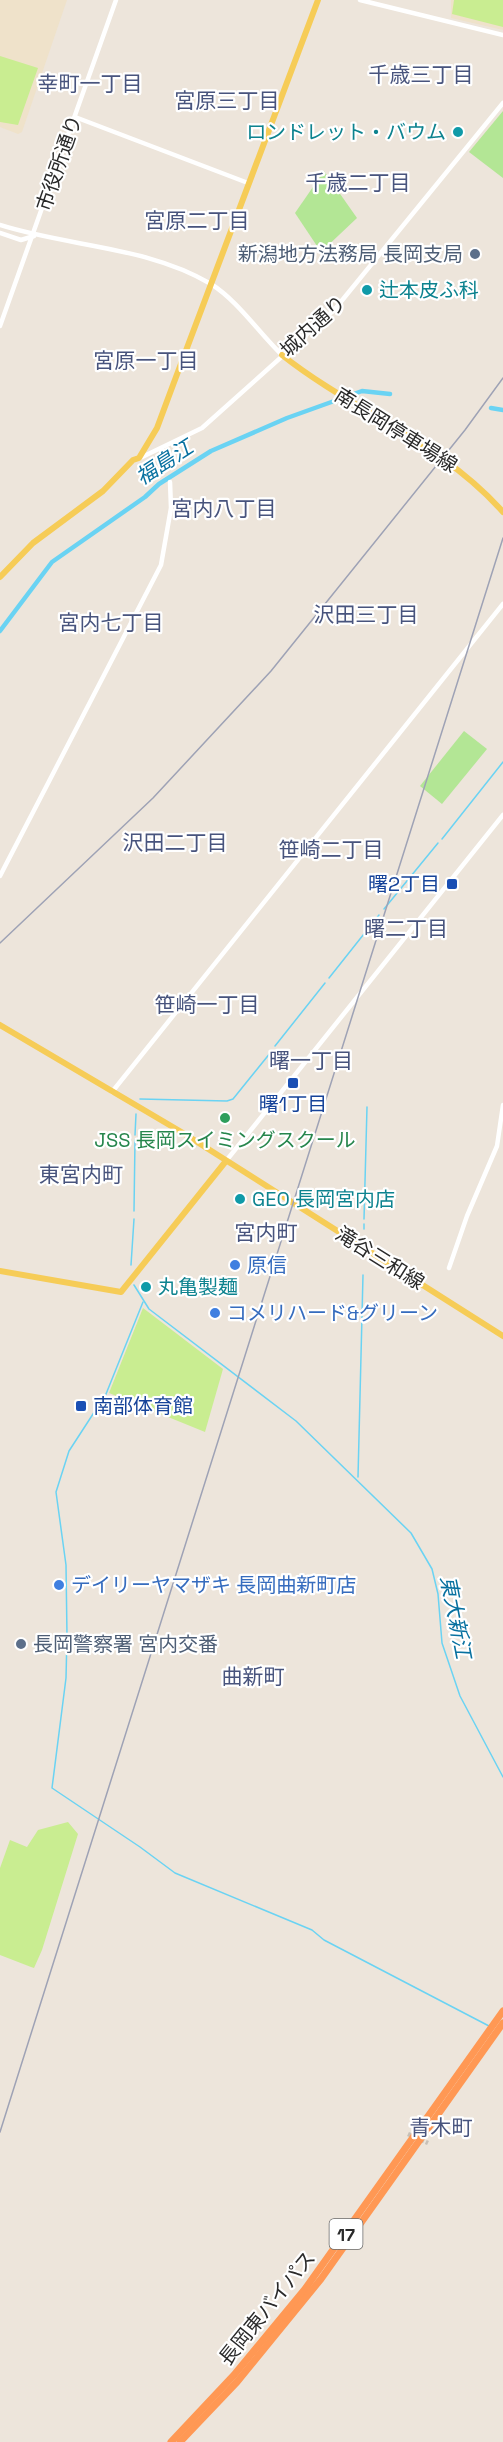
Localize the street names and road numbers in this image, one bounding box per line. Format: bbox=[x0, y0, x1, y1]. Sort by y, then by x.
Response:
street label: 市役所通り bbox=[30, 111, 88, 215]
street label: 城内通り bbox=[275, 290, 351, 362]
street label: 南長岡停車場線 bbox=[330, 382, 462, 478]
street label: 滝谷三和線 bbox=[331, 1220, 429, 1296]
road number: 17 bbox=[330, 2219, 362, 2249]
street label: 長岡東バイパス bbox=[213, 2246, 321, 2370]

